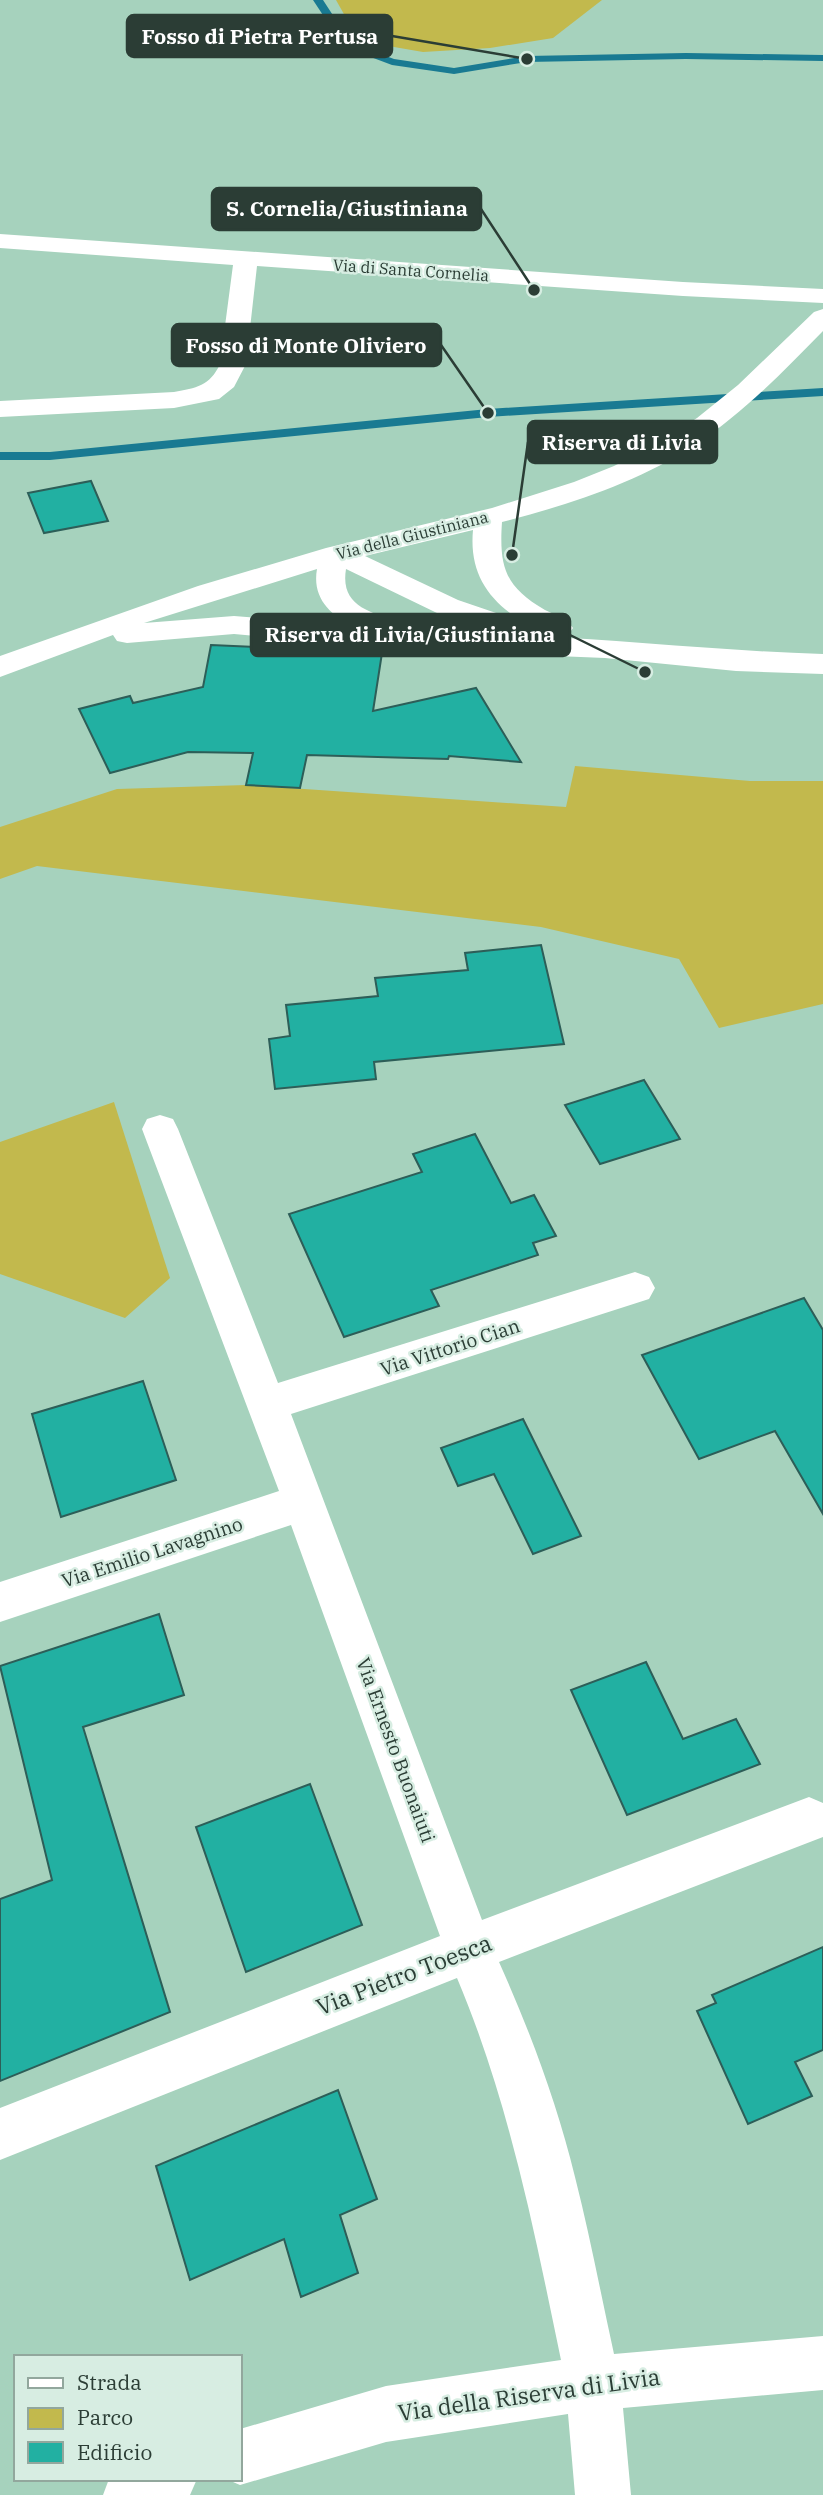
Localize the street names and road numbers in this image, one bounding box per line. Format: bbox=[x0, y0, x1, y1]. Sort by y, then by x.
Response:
street label: Via di Santa Cornelia bbox=[332, 255, 490, 285]
street label: Via della Giustiniana bbox=[334, 506, 490, 564]
street label: Via Vittorio Cian bbox=[377, 1313, 523, 1381]
street label: Via Emilio Lavagnino bbox=[58, 1511, 246, 1593]
street label: Via Ernesto Buonaiuti bbox=[351, 1654, 441, 1846]
street label: Via Pietro Toesca bbox=[312, 1927, 496, 2021]
street label: Via della Riserva di Livia bbox=[396, 2361, 662, 2427]

